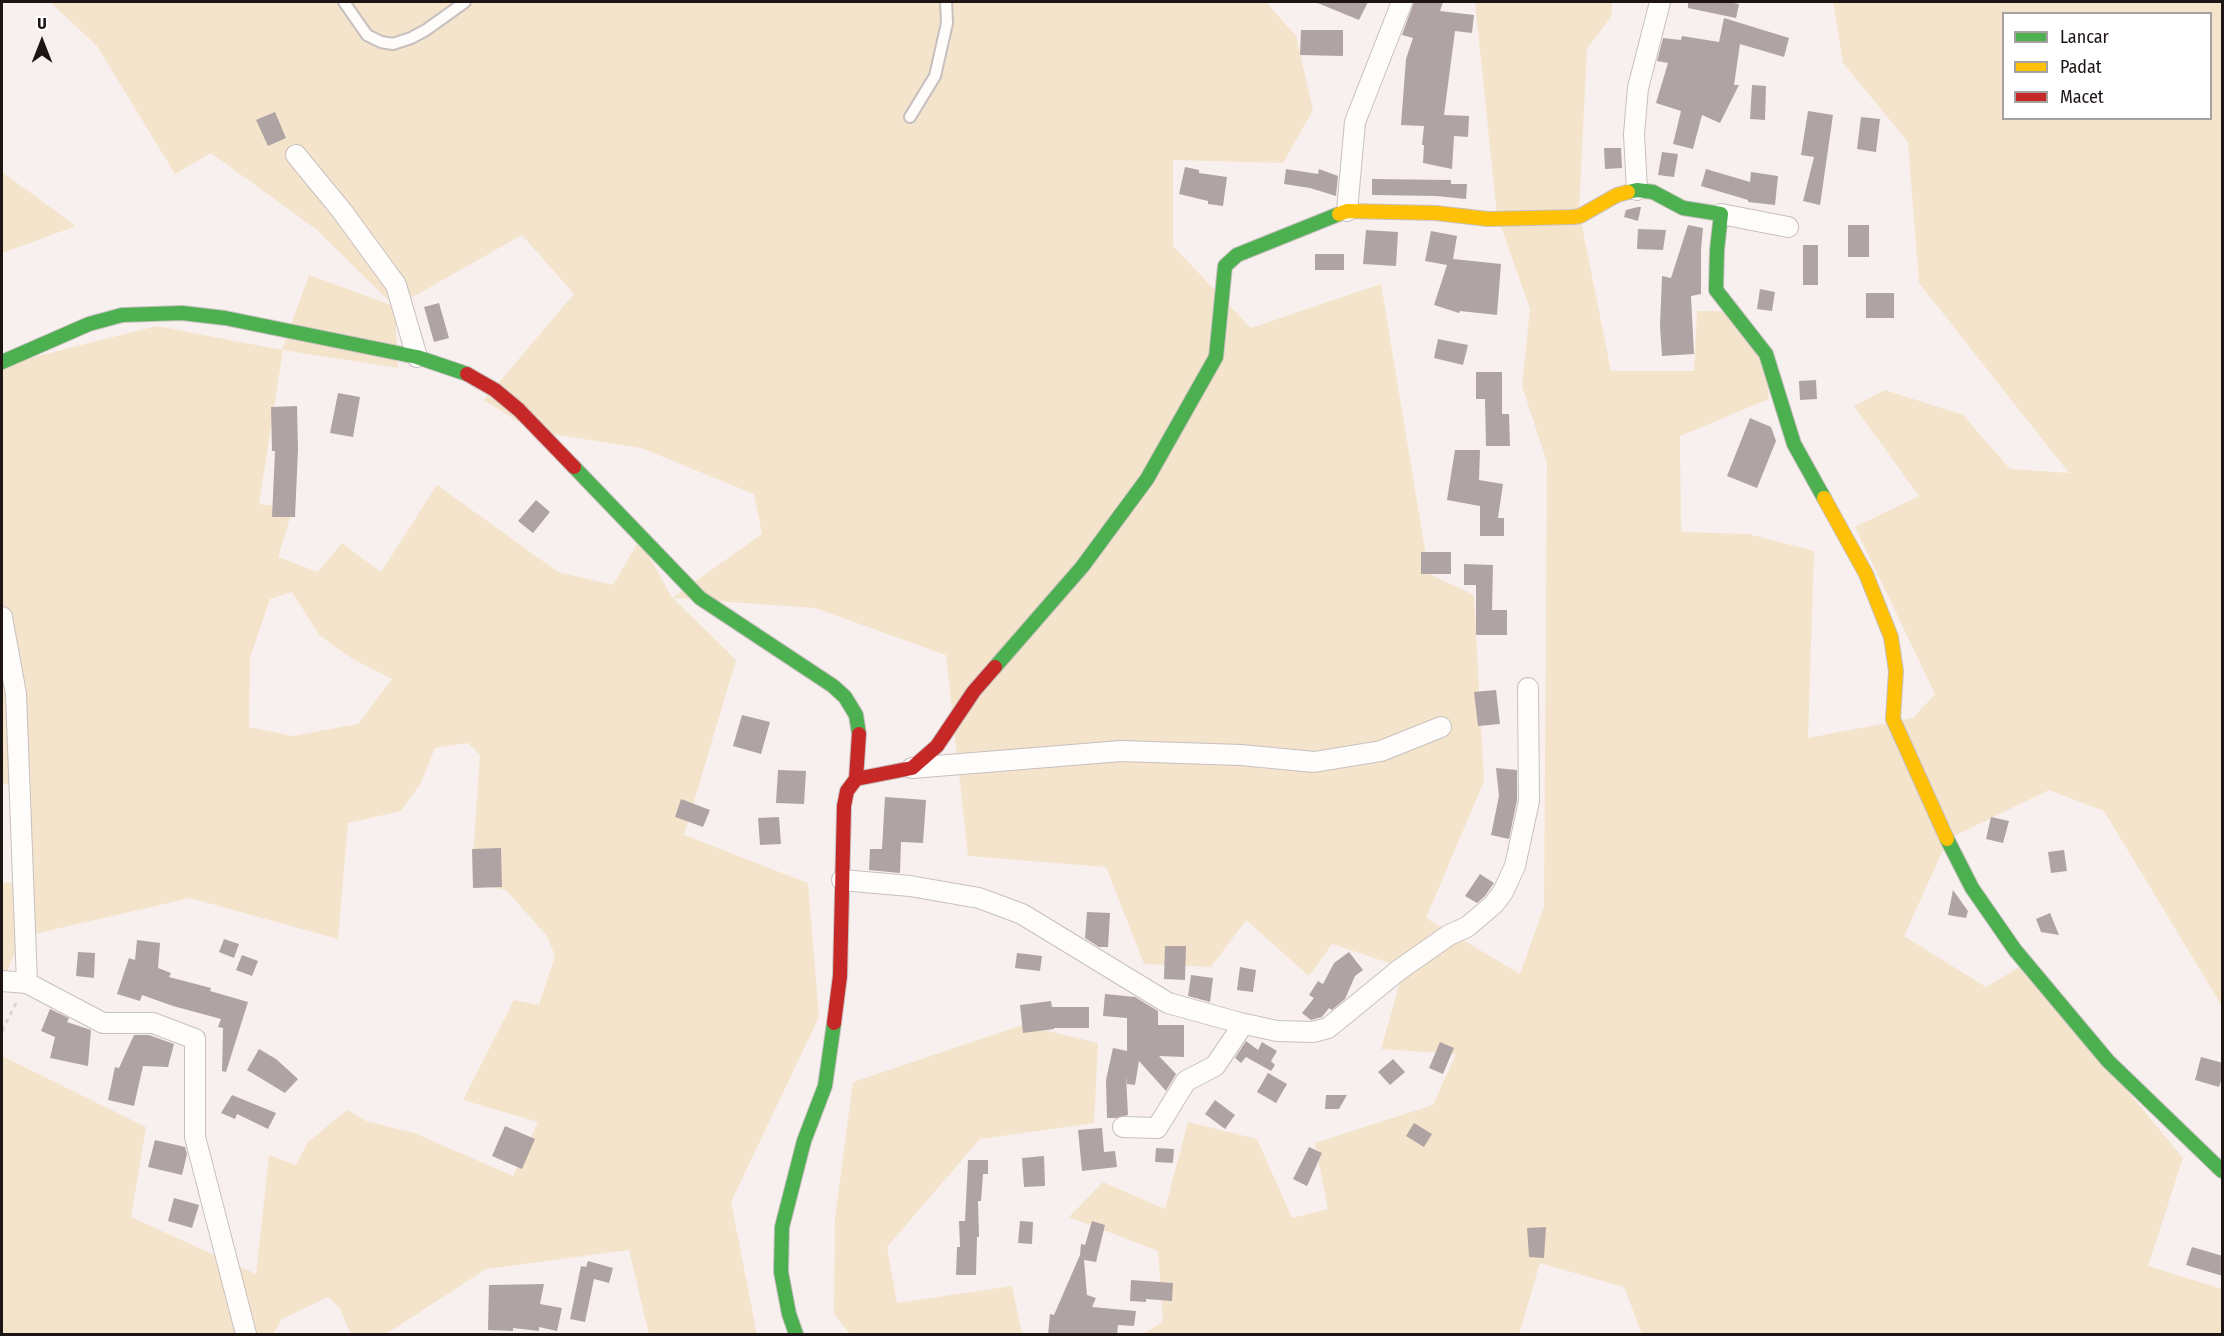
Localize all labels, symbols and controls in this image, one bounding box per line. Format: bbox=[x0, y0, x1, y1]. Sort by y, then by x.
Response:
north arrow bbox=[12, 12, 72, 72]
legend bbox=[2002, 12, 2212, 120]
text: U bbox=[37, 14, 47, 33]
text: Lancar bbox=[2060, 26, 2109, 48]
text: Padat bbox=[2060, 56, 2102, 78]
text: Macet bbox=[2060, 86, 2104, 108]

